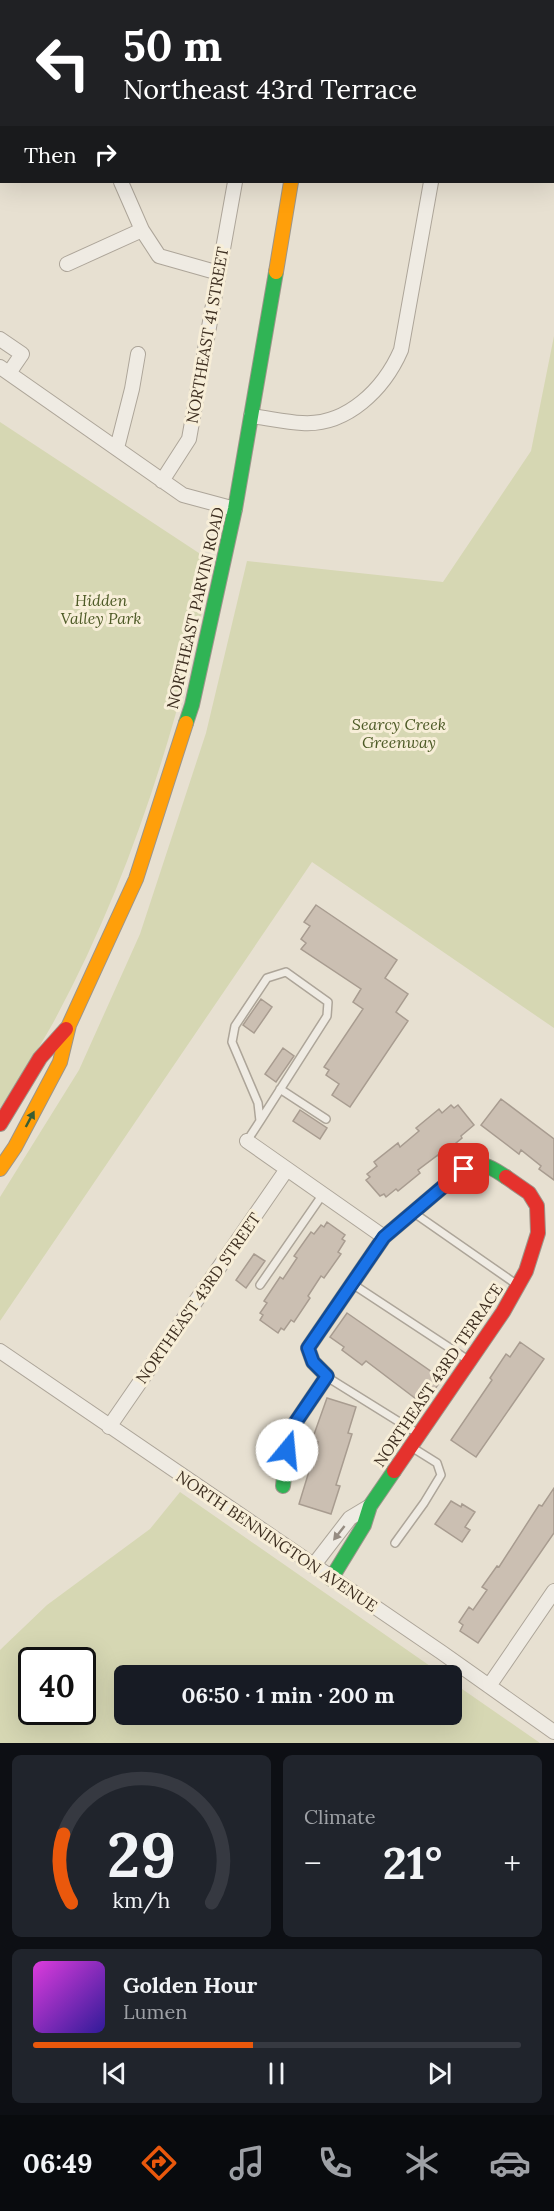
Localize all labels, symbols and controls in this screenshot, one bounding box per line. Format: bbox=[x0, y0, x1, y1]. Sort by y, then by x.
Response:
text: 50 m bbox=[123, 19, 222, 73]
icon: left bbox=[24, 24, 102, 102]
text: Northeast 43rd Terrace bbox=[123, 72, 417, 106]
icon: right bbox=[89, 138, 122, 171]
text: Then bbox=[24, 141, 77, 169]
street label: NORTHEAST 41 STREET bbox=[182, 245, 232, 425]
street label: NORTHEAST PARVIN ROAD bbox=[162, 505, 228, 711]
park label: Hidden Valley Park bbox=[61, 590, 141, 628]
park label: Searcy Creek Greenway bbox=[352, 714, 446, 752]
one-way arrow bbox=[25, 1110, 35, 1127]
pin bbox=[438, 1143, 489, 1194]
icon: arrive bbox=[447, 1152, 480, 1185]
street label: NORTHEAST 43RD STREET bbox=[131, 1209, 265, 1387]
street label: NORTHEAST 43RD TERRACE bbox=[369, 1279, 507, 1470]
position arrow bbox=[255, 1418, 319, 1482]
street label: NORTH BENNINGTON AVENUE bbox=[173, 1466, 382, 1616]
one-way arrow bbox=[332, 1525, 345, 1541]
speed limit sign: 40 bbox=[18, 1647, 96, 1725]
text: 06:50 · 1 min · 200 m bbox=[181, 1681, 395, 1709]
text: Climate bbox=[304, 1804, 376, 1829]
text: 29 bbox=[107, 1814, 176, 1894]
text: 21° bbox=[383, 1834, 442, 1891]
text: − bbox=[304, 1842, 322, 1884]
text: + bbox=[503, 1842, 521, 1884]
text: km/h bbox=[113, 1886, 171, 1914]
text: Golden Hour bbox=[123, 1971, 257, 1999]
text: Lumen bbox=[123, 1999, 187, 2024]
icon: previous bbox=[98, 2057, 131, 2090]
icon: pause bbox=[260, 2057, 293, 2090]
icon: next bbox=[423, 2057, 456, 2090]
icon: directions bbox=[138, 2142, 180, 2184]
icon: music bbox=[226, 2142, 268, 2184]
icon: phone bbox=[314, 2142, 356, 2184]
icon: climate bbox=[401, 2142, 443, 2184]
icon: car bbox=[489, 2142, 531, 2184]
text: 06:49 bbox=[23, 2146, 93, 2180]

